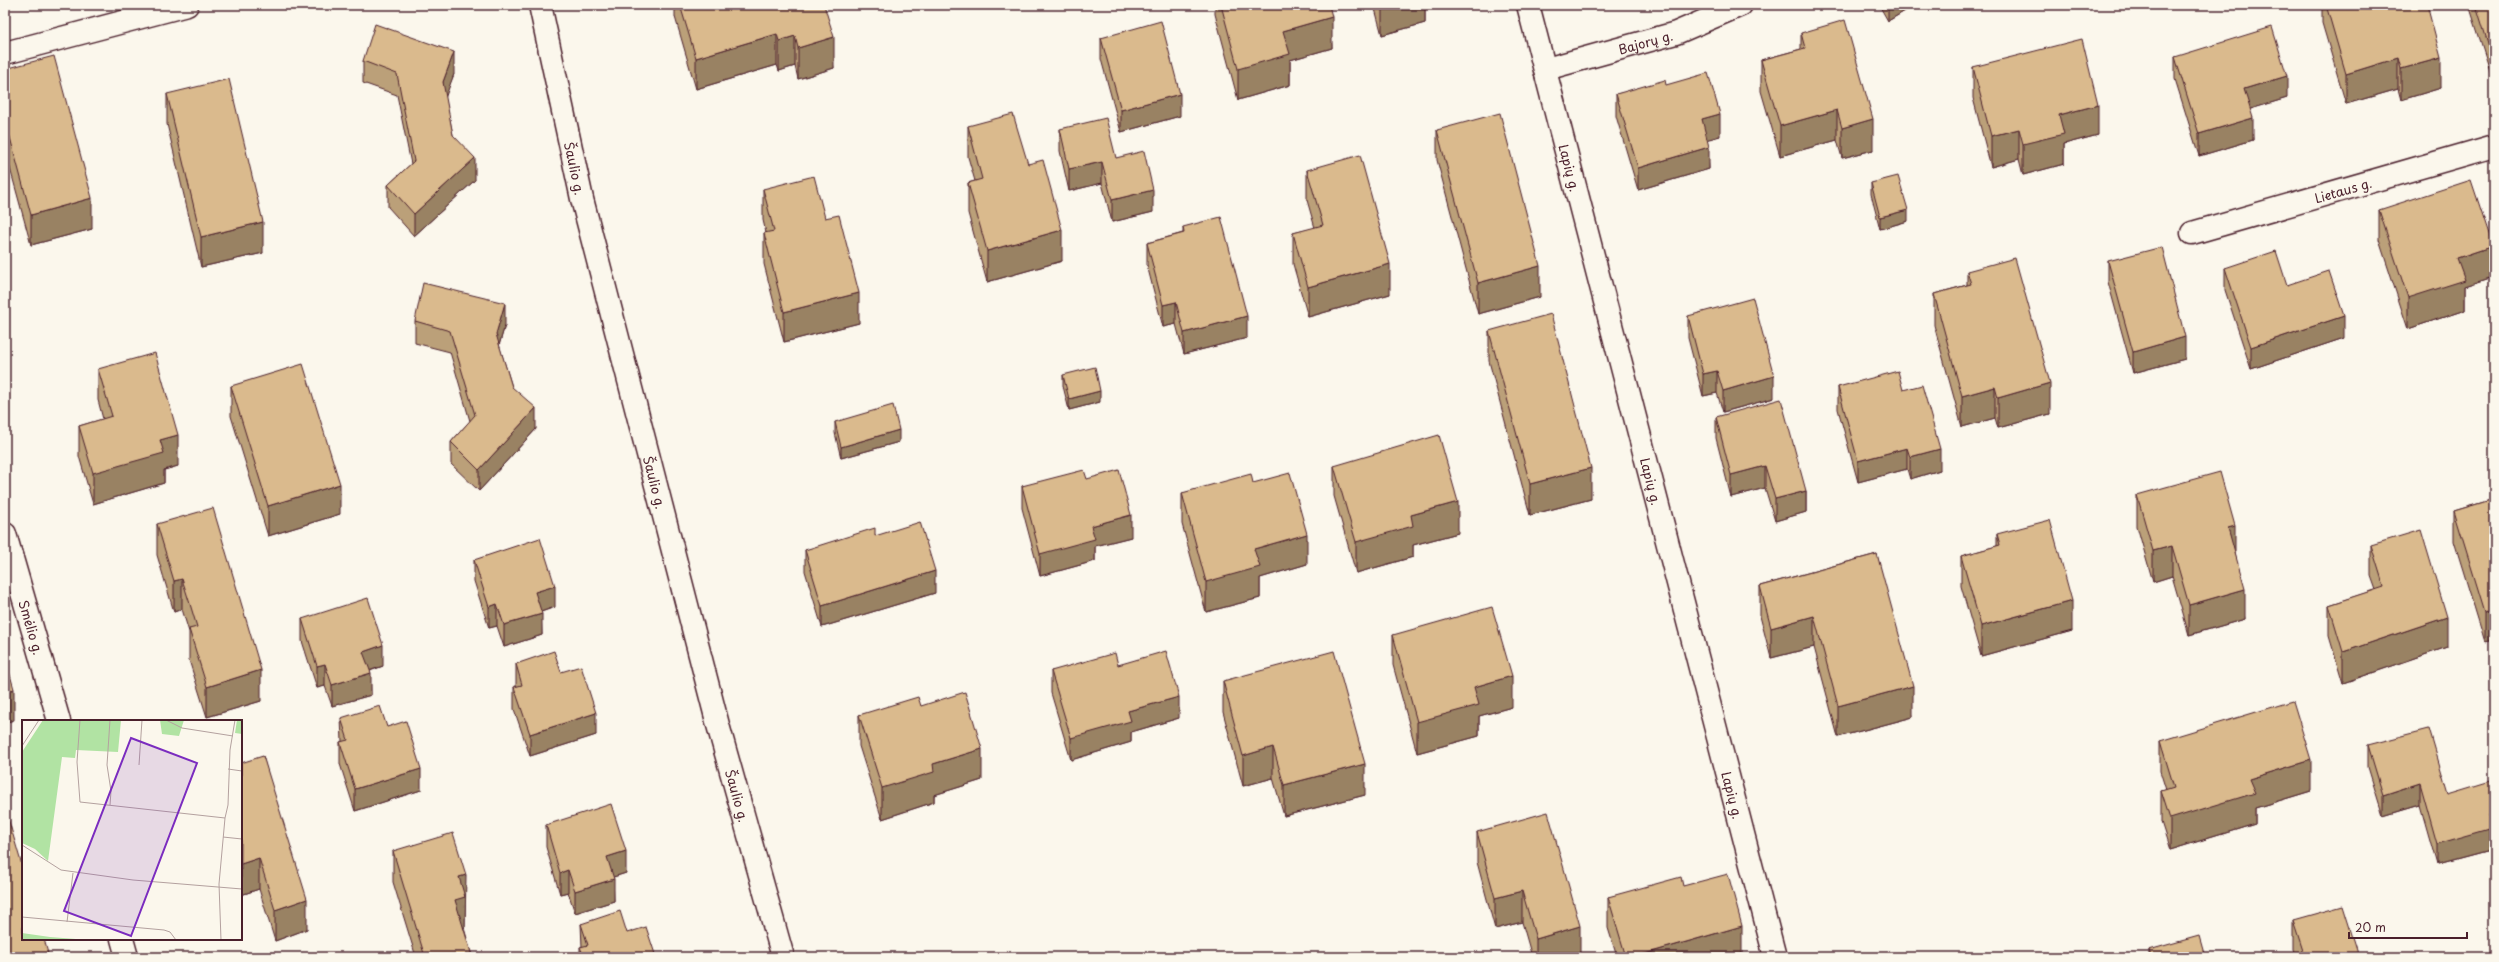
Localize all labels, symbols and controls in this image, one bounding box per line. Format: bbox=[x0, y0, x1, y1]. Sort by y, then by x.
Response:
street label: Bajorų g. bbox=[1616, 25, 1675, 58]
street label: Šaulio g. bbox=[560, 140, 590, 197]
street label: Lapių g. bbox=[1555, 142, 1585, 193]
street label: Lietaus g. bbox=[2312, 172, 2374, 207]
street label: Šaulio g. bbox=[639, 454, 671, 511]
street label: Lapių g. bbox=[1636, 455, 1667, 507]
street label: Smėlio g. bbox=[15, 598, 49, 657]
inset map bbox=[22, 720, 242, 940]
street label: Šaulio g. bbox=[721, 767, 754, 824]
street label: Lapių g. bbox=[1718, 769, 1748, 821]
scale bar bbox=[2349, 914, 2467, 940]
text: 20 m bbox=[2355, 918, 2386, 936]

